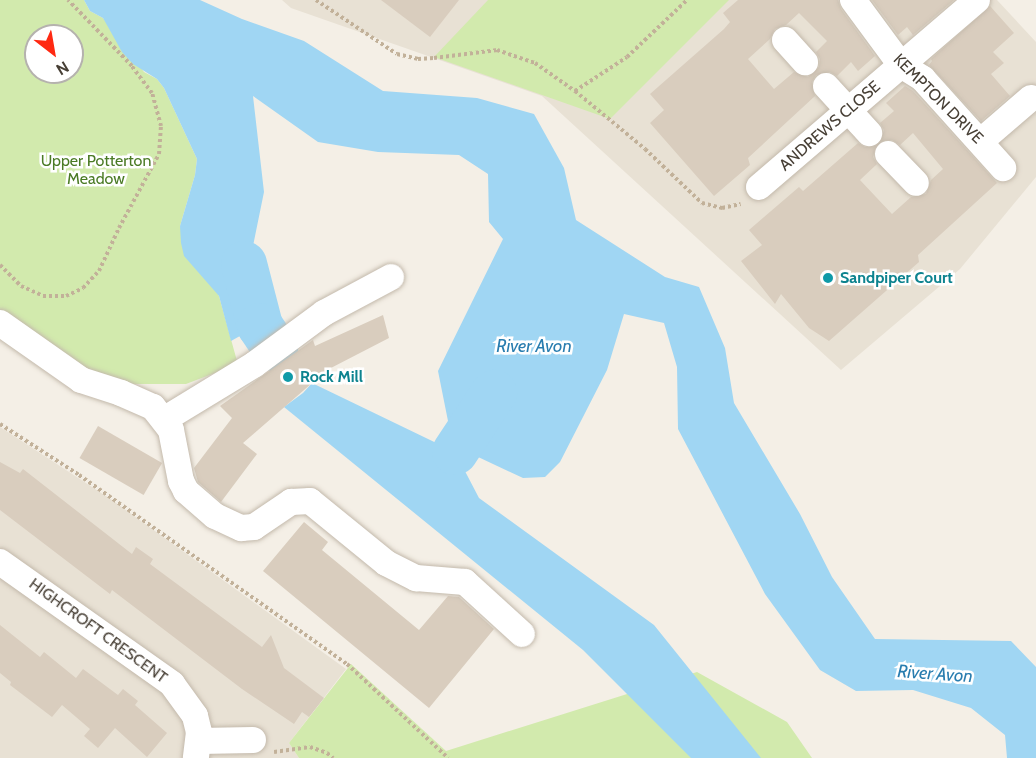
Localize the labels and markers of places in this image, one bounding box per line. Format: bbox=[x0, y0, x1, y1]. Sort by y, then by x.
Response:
place label: Sandpiper Court bbox=[840, 268, 953, 288]
marker: Sandpiper Court bbox=[821, 271, 835, 285]
place label: Rock Mill bbox=[300, 367, 363, 387]
marker: Rock Mill bbox=[281, 370, 295, 384]

